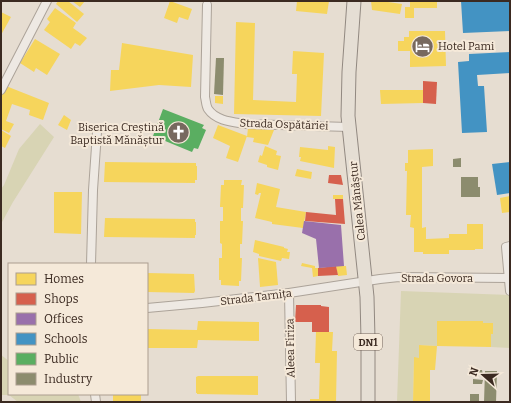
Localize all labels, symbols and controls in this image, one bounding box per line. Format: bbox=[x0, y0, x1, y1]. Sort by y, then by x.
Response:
hotel icon: Hotel Pami bbox=[409, 33, 435, 59]
place label: Hotel Pami bbox=[438, 40, 495, 53]
street label: Strada Ospătăriei bbox=[239, 116, 329, 133]
church icon: Biserica Creștină Baptistă Mănăștur bbox=[166, 120, 192, 146]
place label: Biserica Creștină Baptistă Mănăștur bbox=[70, 121, 164, 147]
street label: Calea Mănăștur bbox=[347, 160, 368, 241]
legend bbox=[8, 263, 148, 395]
text: Homes bbox=[44, 272, 84, 286]
street label: Strada Govora bbox=[401, 272, 473, 285]
street label: Strada Tarnița bbox=[219, 287, 293, 308]
text: Shops bbox=[44, 292, 79, 306]
text: Offices bbox=[44, 312, 83, 326]
street label: Aleea Firiza bbox=[283, 318, 298, 378]
text: Schools bbox=[44, 332, 88, 346]
road number: DN1 bbox=[354, 334, 382, 350]
text: Public bbox=[44, 352, 79, 366]
north arrow bbox=[463, 355, 503, 395]
text: N bbox=[467, 365, 482, 378]
text: Industry bbox=[44, 372, 93, 386]

